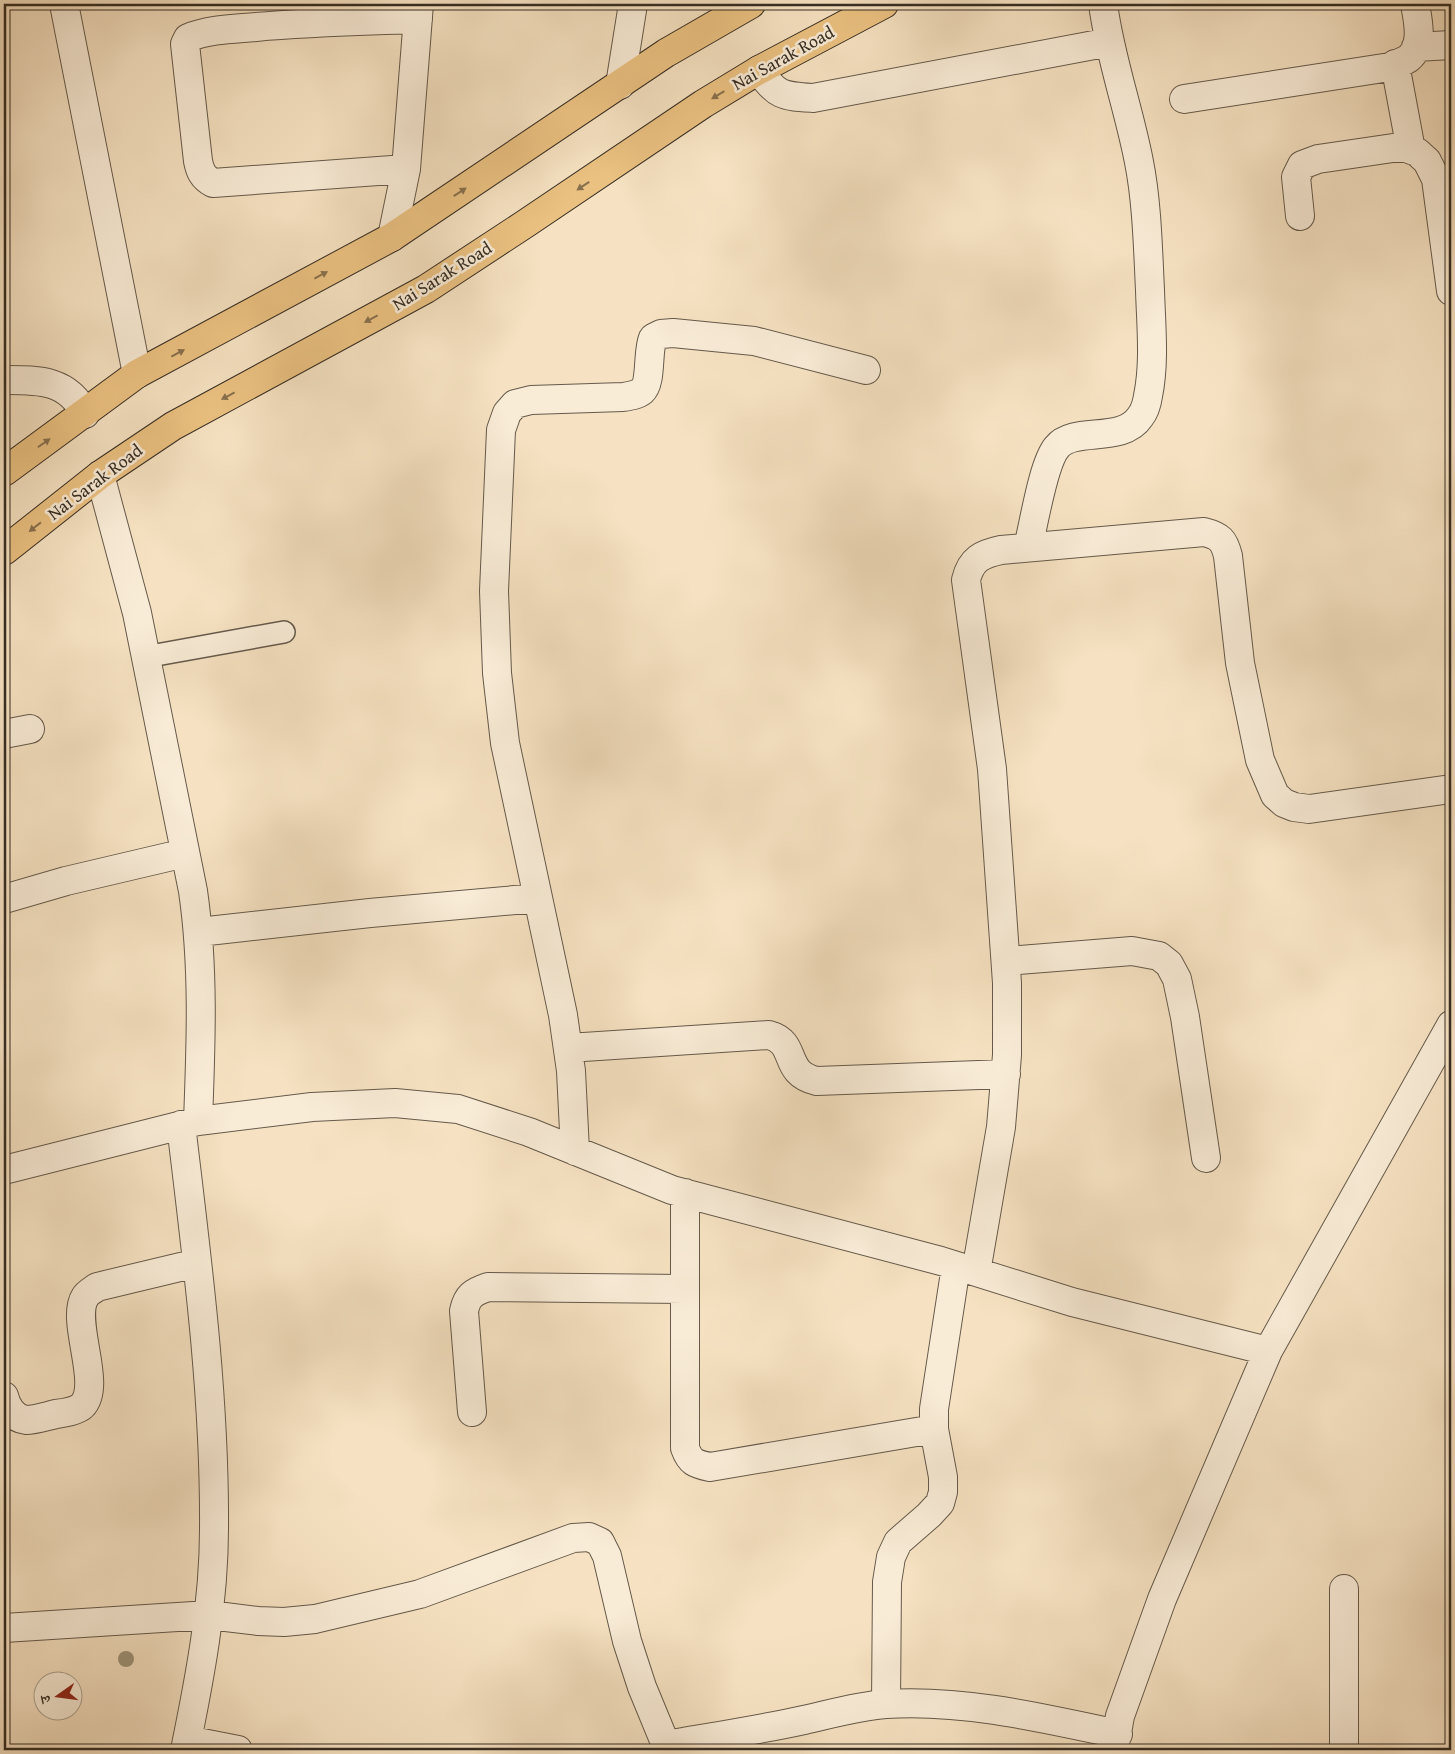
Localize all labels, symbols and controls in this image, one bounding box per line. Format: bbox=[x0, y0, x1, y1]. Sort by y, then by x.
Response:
street label: Nai Sarak Road bbox=[727, 18, 839, 97]
one-way arrow bbox=[711, 90, 724, 99]
one-way arrow bbox=[576, 181, 589, 191]
one-way arrow bbox=[453, 187, 467, 197]
street label: Nai Sarak Road bbox=[387, 234, 497, 317]
one-way arrow bbox=[314, 271, 328, 279]
one-way arrow bbox=[365, 314, 378, 323]
one-way arrow bbox=[171, 348, 185, 357]
one-way arrow bbox=[221, 392, 236, 400]
street label: Nai Sarak Road bbox=[41, 437, 148, 526]
one-way arrow bbox=[37, 438, 50, 448]
one-way arrow bbox=[28, 522, 42, 532]
north arrow bbox=[32, 1672, 82, 1722]
text: उ bbox=[35, 1692, 56, 1706]

